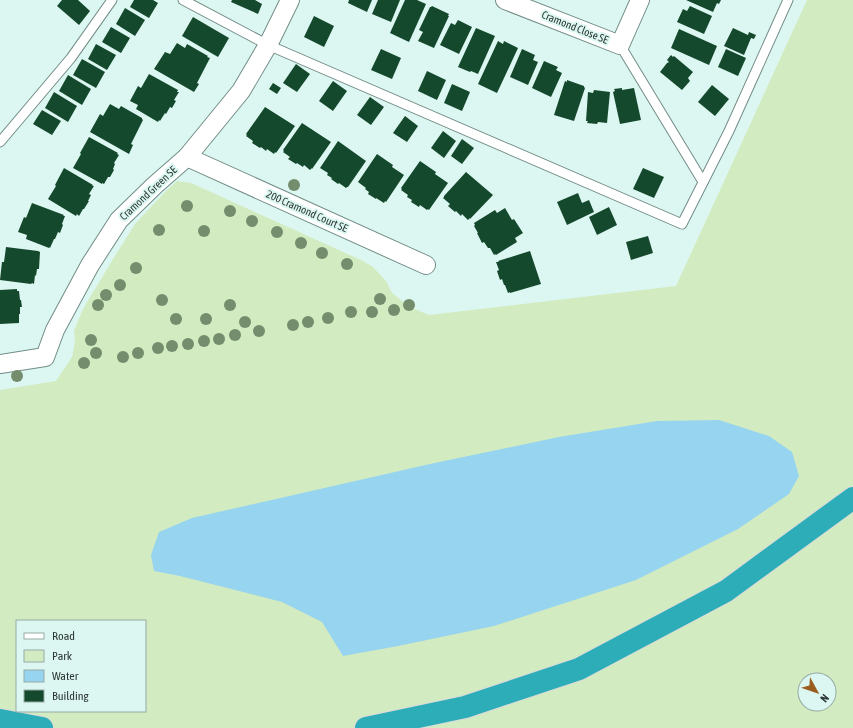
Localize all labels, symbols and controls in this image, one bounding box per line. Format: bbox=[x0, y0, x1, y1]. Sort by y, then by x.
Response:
street label: Cramond Close SE bbox=[540, 8, 610, 46]
street label: Cramond Green SE bbox=[117, 163, 179, 222]
street label: 200 Cramond Court SE bbox=[264, 188, 350, 234]
legend bbox=[16, 620, 146, 712]
text: Road bbox=[52, 629, 75, 643]
text: Park bbox=[52, 649, 73, 663]
text: Water bbox=[52, 669, 79, 683]
north arrow bbox=[797, 672, 837, 712]
text: Building bbox=[52, 689, 90, 703]
text: N bbox=[818, 692, 831, 705]

